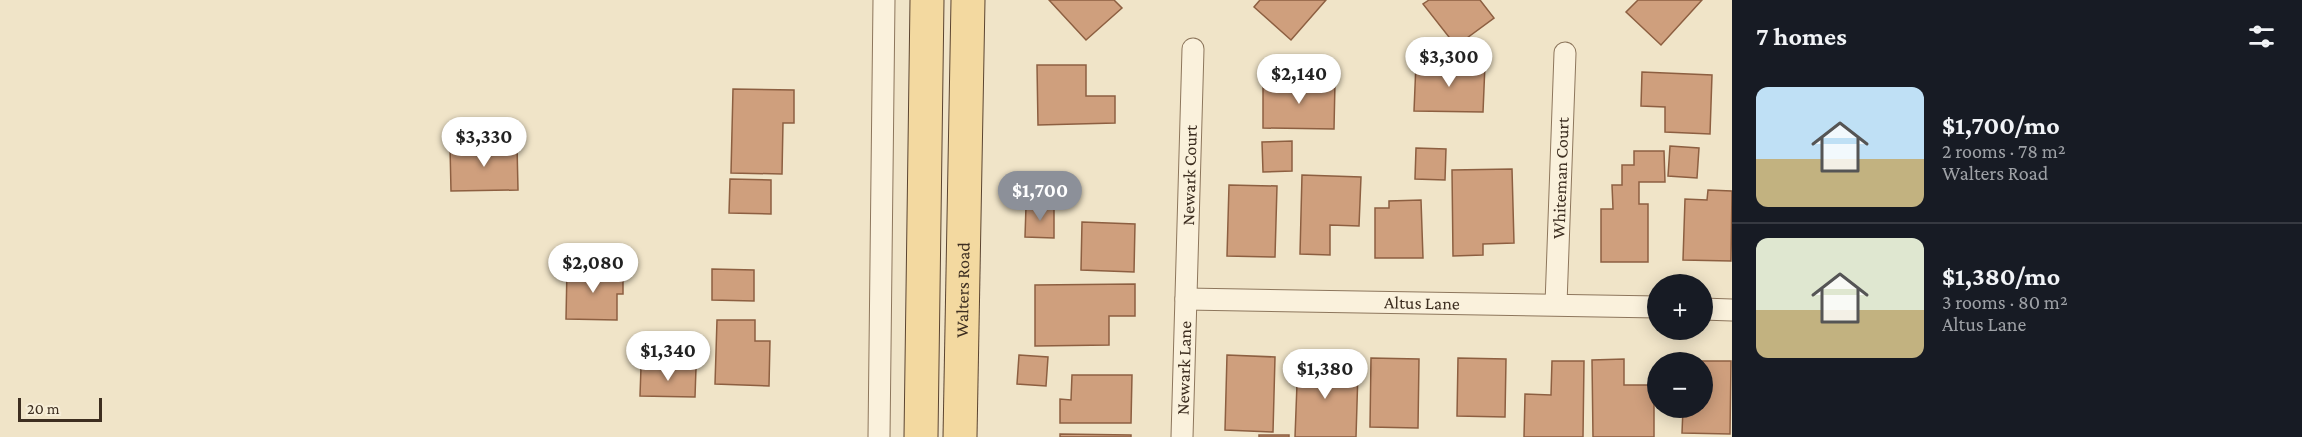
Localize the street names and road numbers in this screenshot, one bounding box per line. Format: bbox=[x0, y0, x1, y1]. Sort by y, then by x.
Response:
street label: Whiteman Court bbox=[1548, 116, 1573, 239]
street label: Newark Court bbox=[1178, 123, 1201, 226]
street label: Walters Road bbox=[952, 241, 974, 338]
street label: Altus Lane bbox=[1384, 292, 1460, 314]
street label: Newark Lane bbox=[1173, 321, 1195, 415]

